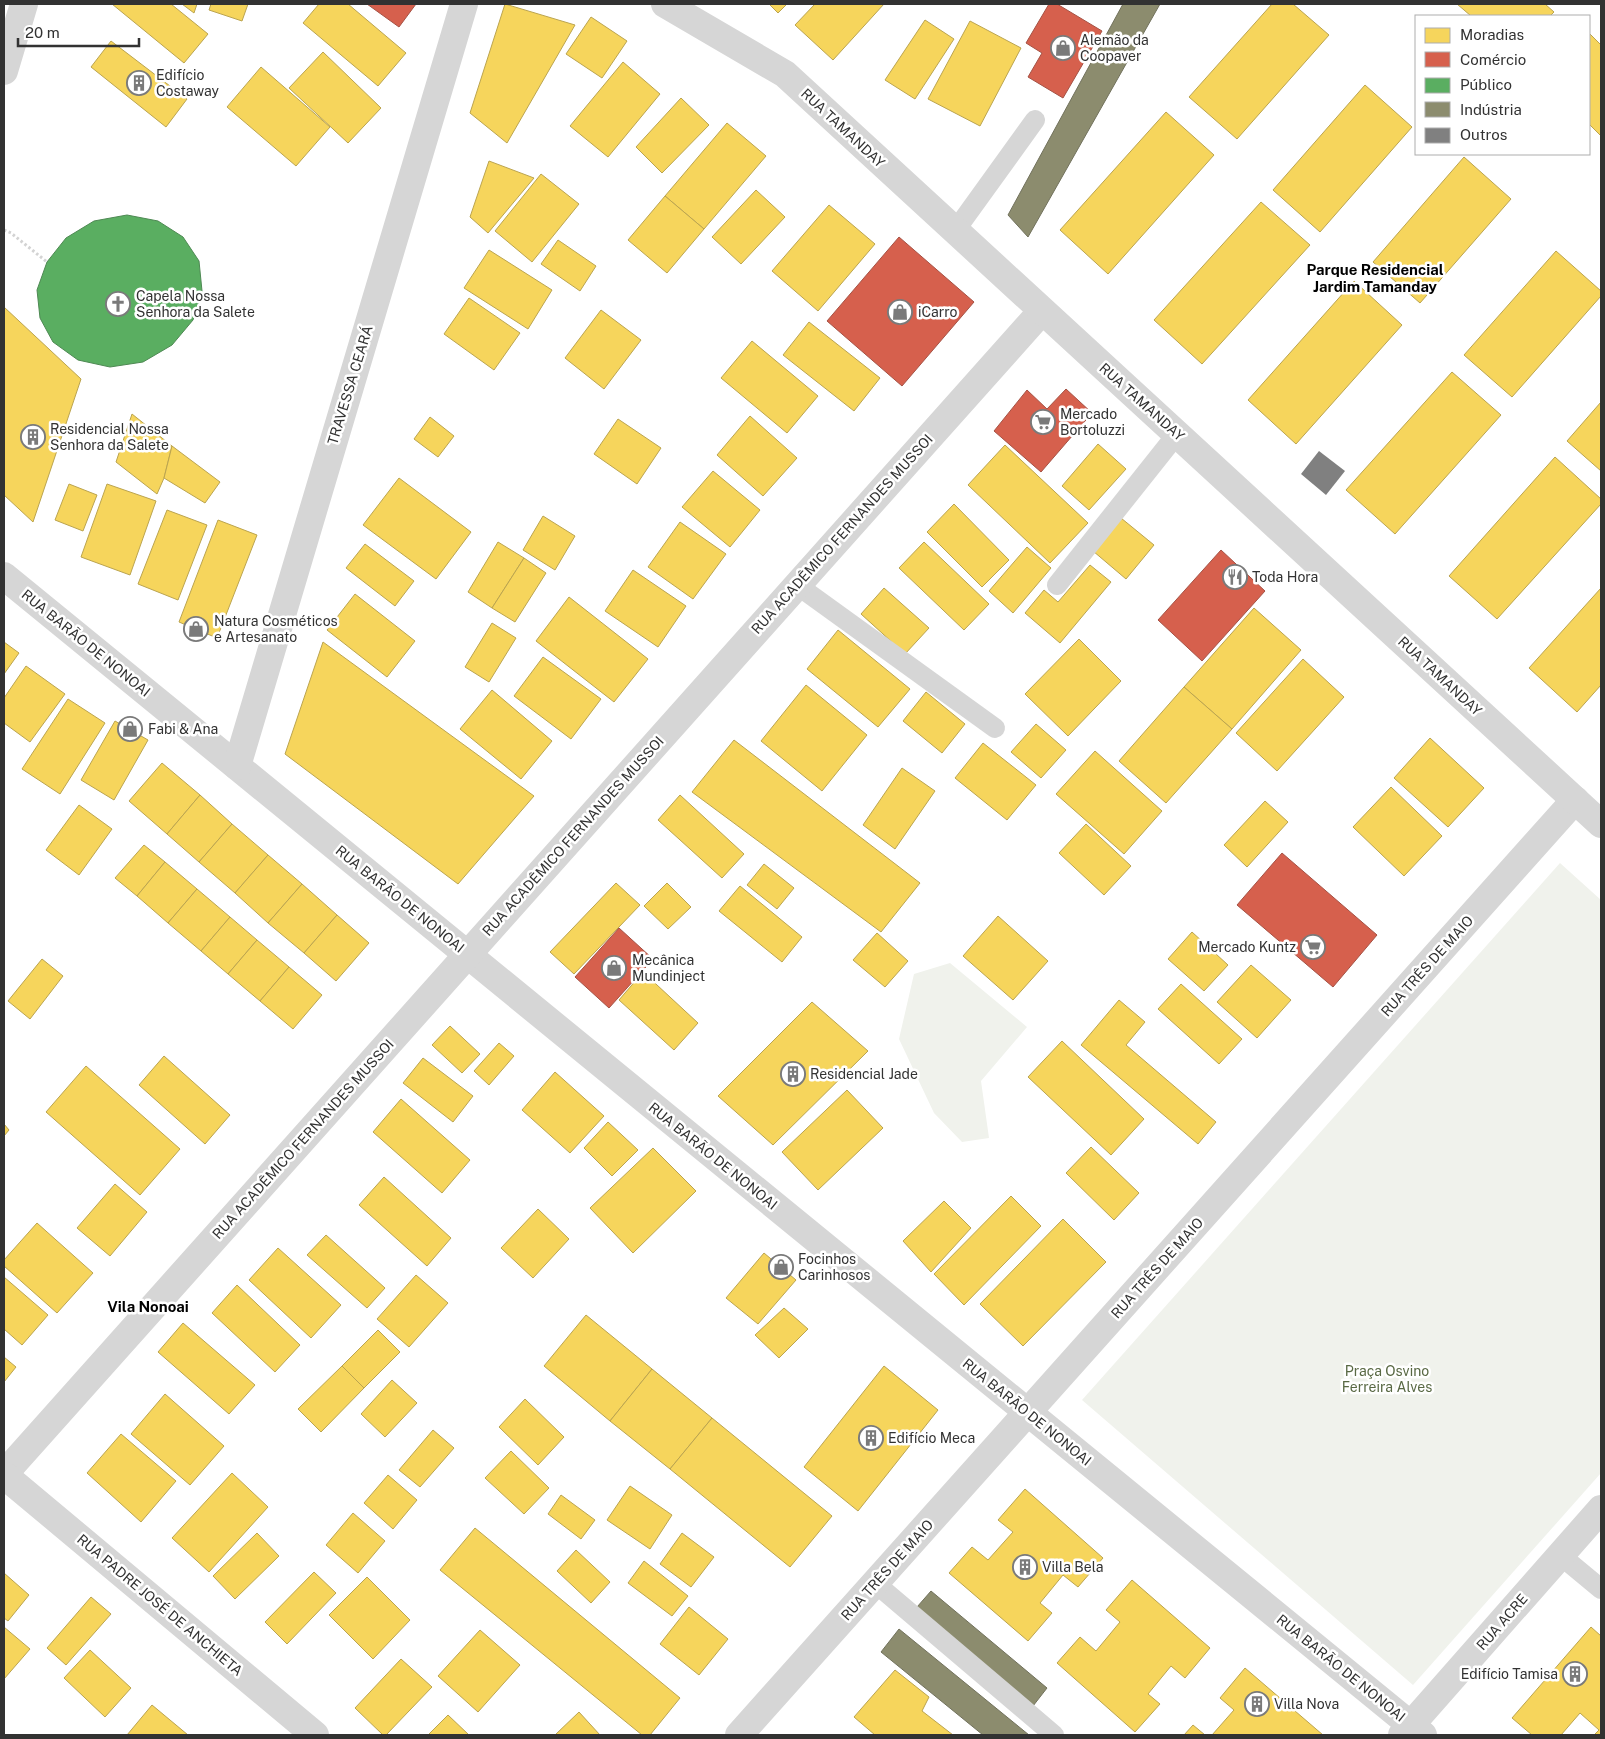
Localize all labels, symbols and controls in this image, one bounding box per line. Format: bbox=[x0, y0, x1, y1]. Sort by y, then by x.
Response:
scale bar bbox=[18, 15, 139, 47]
legend bbox=[1415, 15, 1590, 155]
text: 20 m bbox=[25, 24, 60, 41]
text: Moradias bbox=[1460, 26, 1524, 43]
place label: Alemão da Coopaver bbox=[1080, 32, 1149, 64]
shop icon: Alemão da Coopaver bbox=[1050, 35, 1076, 61]
text: Comércio bbox=[1460, 51, 1526, 68]
place label: Edifício Costaway bbox=[156, 67, 220, 99]
building icon: Edifício Costaway bbox=[126, 70, 152, 96]
text: Público bbox=[1460, 76, 1512, 93]
street label: RUA TAMANDAY bbox=[798, 85, 888, 171]
text: Indústria bbox=[1460, 101, 1522, 118]
text: Outros bbox=[1460, 126, 1507, 143]
district label: Parque Residencial Jardim Tamanday bbox=[1306, 261, 1444, 295]
place label: Capela Nossa Senhora da Salete bbox=[136, 288, 255, 320]
church icon: Capela Nossa Senhora da Salete bbox=[105, 291, 131, 317]
shop icon: iCarro bbox=[887, 299, 913, 325]
place label: iCarro bbox=[918, 304, 958, 320]
street label: TRAVESSA CEARÁ bbox=[323, 323, 376, 447]
street label: RUA TAMANDAY bbox=[1096, 360, 1188, 445]
place label: Mercado Bortoluzzi bbox=[1060, 406, 1125, 438]
supermarket icon: Mercado Bortoluzzi bbox=[1030, 409, 1056, 435]
place label: Residencial Nossa Senhora da Salete bbox=[50, 421, 169, 453]
building icon: Residencial Nossa Senhora da Salete bbox=[20, 424, 46, 450]
street label: RUA ACADÊMICO FERNANDES MUSSOI bbox=[747, 430, 936, 637]
restaurant icon: Toda Hora bbox=[1222, 564, 1248, 590]
place label: Toda Hora bbox=[1252, 569, 1318, 585]
street label: RUA BARÃO DE NONOAI bbox=[19, 585, 154, 700]
place label: Natura Cosméticos e Artesanato bbox=[214, 613, 338, 645]
shop icon: Natura Cosméticos e Artesanato bbox=[183, 616, 209, 642]
street label: RUA TAMANDAY bbox=[1395, 633, 1485, 719]
shop icon: Fabi & Ana bbox=[117, 716, 143, 742]
place label: Fabi & Ana bbox=[148, 721, 218, 737]
street label: RUA ACADÊMICO FERNANDES MUSSOI bbox=[478, 732, 667, 939]
street label: RUA BARÃO DE NONOAI bbox=[333, 841, 468, 956]
street label: RUA TRÊS DE MAIO bbox=[1377, 912, 1476, 1019]
supermarket icon: Mercado Kuntz bbox=[1300, 934, 1326, 960]
place label: Mercado Kuntz bbox=[1198, 939, 1296, 955]
place label: Mecânica Mundinject bbox=[632, 952, 705, 984]
shop icon: Mecânica Mundinject bbox=[601, 955, 627, 981]
street label: RUA ACADÊMICO FERNANDES MUSSOI bbox=[208, 1035, 397, 1242]
building icon: Residencial Jade bbox=[780, 1061, 806, 1087]
place label: Residencial Jade bbox=[810, 1066, 918, 1082]
street label: RUA BARÃO DE NONOAI bbox=[646, 1098, 781, 1213]
street label: RUA TRÊS DE MAIO bbox=[1107, 1214, 1206, 1321]
place label: Focinhos Carinhosos bbox=[798, 1251, 870, 1283]
shop icon: Focinhos Carinhosos bbox=[768, 1254, 794, 1280]
district label: Vila Nonoai bbox=[107, 1298, 189, 1315]
street label: RUA BARÃO DE NONOAI bbox=[960, 1354, 1095, 1469]
park label: Praça Osvino Ferreira Alves bbox=[1342, 1363, 1432, 1395]
building icon: Edifício Meca bbox=[858, 1425, 884, 1451]
place label: Edifício Meca bbox=[888, 1430, 975, 1446]
street label: RUA TRÊS DE MAIO bbox=[837, 1516, 936, 1623]
street label: RUA PADRE JOSÉ DE ANCHIETA bbox=[74, 1530, 247, 1679]
building icon: Villa Bela bbox=[1012, 1554, 1038, 1580]
place label: Villa Bela bbox=[1042, 1559, 1104, 1575]
street label: RUA ACRE bbox=[1473, 1591, 1531, 1653]
street label: RUA BARÃO DE NONOAI bbox=[1274, 1610, 1409, 1725]
building icon: Edifício Tamisa bbox=[1562, 1661, 1588, 1687]
place label: Edifício Tamisa bbox=[1461, 1666, 1558, 1682]
building icon: Villa Nova bbox=[1244, 1691, 1270, 1717]
place label: Villa Nova bbox=[1274, 1696, 1339, 1712]

